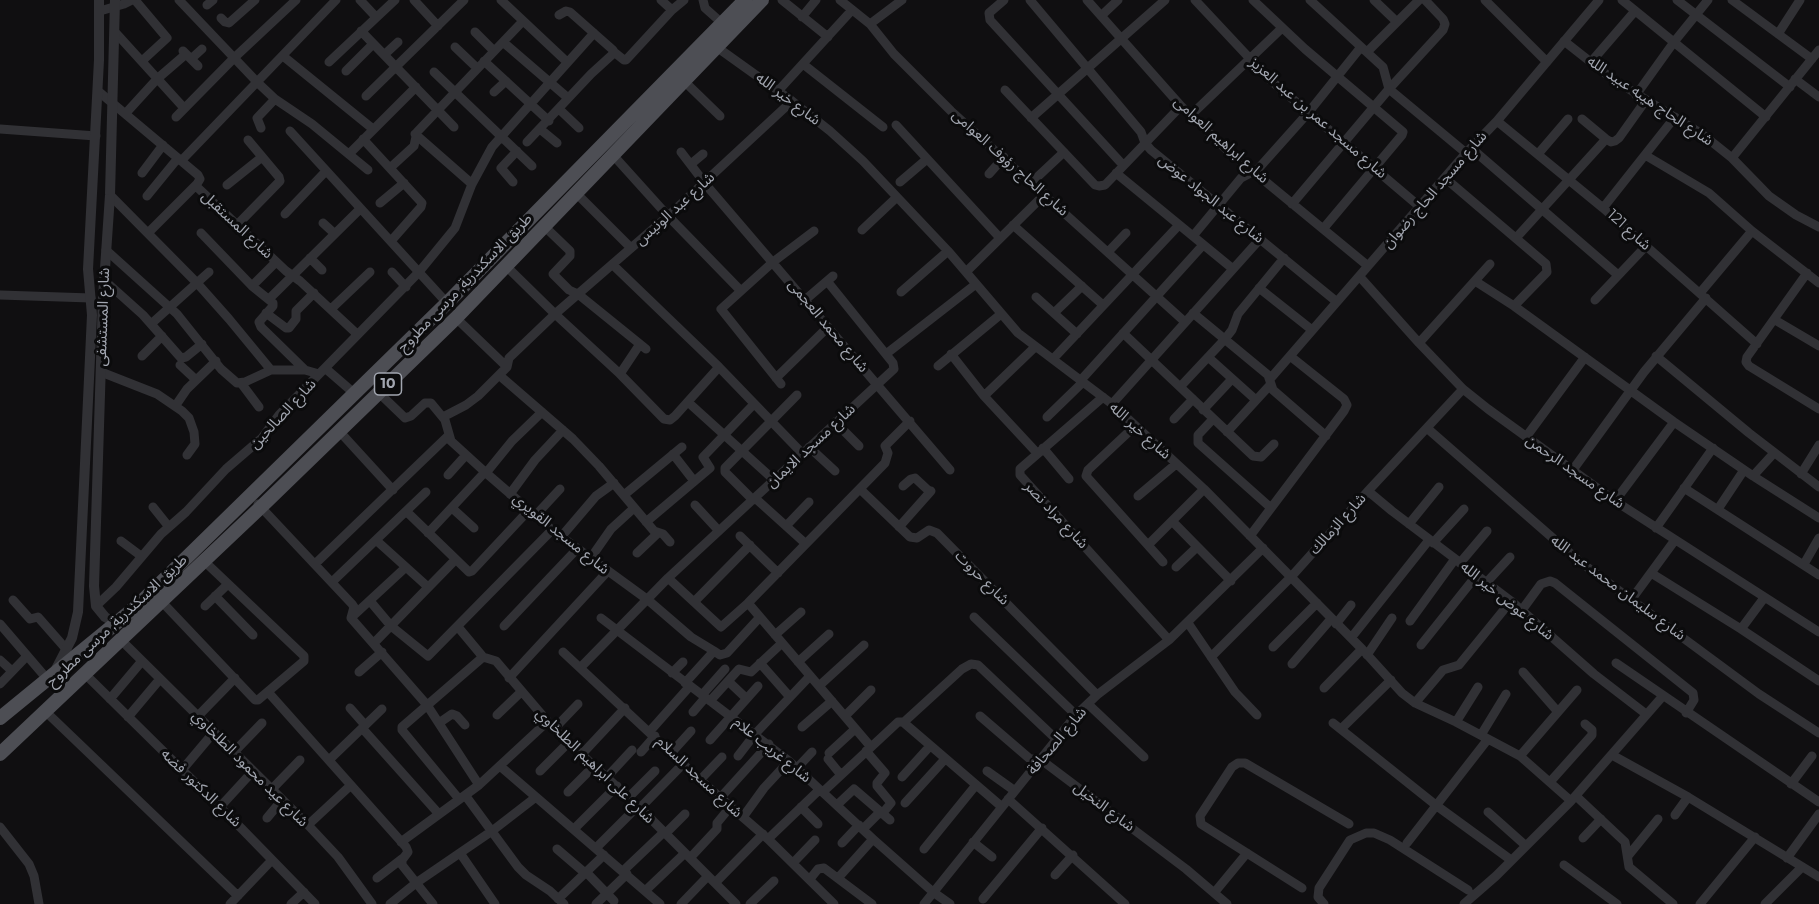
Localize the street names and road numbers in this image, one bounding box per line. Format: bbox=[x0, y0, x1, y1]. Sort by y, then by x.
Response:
street label: شارع الحاج هيبه عبيد الله bbox=[1584, 52, 1716, 150]
street label: شارع مسجد عمر بن عبد العزيز bbox=[1246, 53, 1390, 183]
street label: شارع خير الله bbox=[752, 69, 824, 129]
street label: شارع ابراهيم العوامى bbox=[1170, 93, 1272, 187]
street label: شارع الحاج رؤوف العوامى bbox=[948, 106, 1072, 220]
street label: شارع مسجد الحاج رضوان bbox=[1379, 128, 1491, 252]
street label: شارع عبد الجواد عوض bbox=[1155, 151, 1267, 247]
street label: شارع عبد الونيس bbox=[631, 169, 719, 249]
street label: شارع المستقبل bbox=[198, 187, 276, 263]
street label: شارع 121 bbox=[1603, 206, 1655, 254]
street label: طريق الاسكندرية, مرسى مطروح bbox=[394, 210, 536, 356]
street label: شارع المستشفى bbox=[92, 267, 114, 367]
street label: شارع محمد العجمى bbox=[784, 276, 872, 376]
road number: 10 bbox=[374, 373, 402, 395]
street label: شارع الصالحين bbox=[246, 375, 320, 453]
street label: شارع خير الله bbox=[1105, 399, 1175, 463]
street label: شارع مسجد الايمان bbox=[763, 400, 859, 492]
street label: شارع مسجد الرحمن bbox=[1522, 431, 1628, 513]
street label: شارع مراد نصر bbox=[1020, 478, 1092, 552]
street label: شارع مسجد القويري bbox=[509, 490, 613, 578]
street label: شارع الزمالك bbox=[1306, 490, 1370, 558]
street label: شارع سليمان محمد عبد الله bbox=[1547, 531, 1689, 645]
street label: شارع حروت bbox=[951, 547, 1013, 609]
street label: طريق الاسكندرية, مرسى مطروح bbox=[43, 551, 191, 691]
street label: شارع عوض خير الله bbox=[1457, 558, 1557, 644]
street label: شارع الصحافة bbox=[1023, 704, 1091, 778]
street label: شارع على ابراهيم الطلخاوي bbox=[532, 705, 658, 827]
street label: شارع عيد محمود الطلخاوي bbox=[188, 707, 312, 831]
street label: شارع غريب علام bbox=[729, 713, 815, 787]
street label: شارع مسجد السلام bbox=[652, 732, 746, 822]
street label: شارع الدكتور فضه bbox=[157, 745, 245, 831]
street label: شارع النخيل bbox=[1070, 778, 1138, 836]

